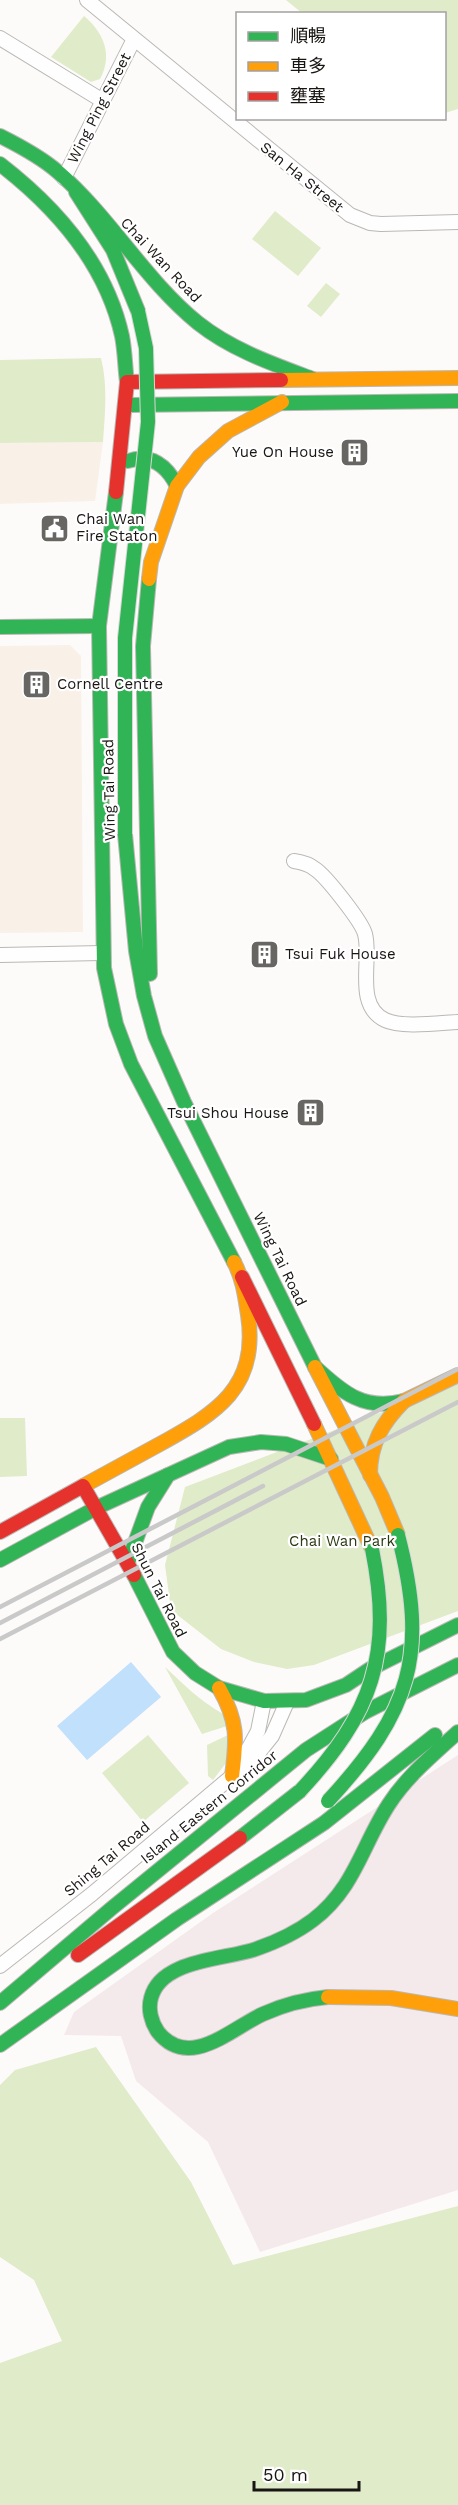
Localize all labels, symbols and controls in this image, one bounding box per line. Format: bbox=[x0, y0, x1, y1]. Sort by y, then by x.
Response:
legend bbox=[236, 12, 446, 120]
text: 順暢 bbox=[290, 25, 326, 46]
street label: Wing Ping Street bbox=[63, 49, 135, 166]
text: 車多 bbox=[290, 55, 326, 76]
text: 壅塞 bbox=[290, 85, 326, 106]
street label: San Ha Street bbox=[257, 138, 348, 216]
street label: Chai Wan Road bbox=[117, 214, 205, 306]
building icon: Yue On House bbox=[339, 436, 371, 468]
place label: Yue On House bbox=[232, 443, 334, 461]
place label: Chai Wan Fire Staton bbox=[76, 510, 157, 545]
public building icon: Chai Wan Fire Staton bbox=[39, 512, 71, 544]
building icon: Cornell Centre bbox=[20, 668, 52, 700]
place label: Cornell Centre bbox=[57, 675, 163, 693]
street label: Wing Tai Road bbox=[99, 739, 119, 841]
building icon: Tsui Fuk House bbox=[248, 938, 280, 970]
place label: Tsui Fuk House bbox=[285, 945, 396, 963]
building icon: Tsui Shou House bbox=[294, 1097, 326, 1129]
place label: Tsui Shou House bbox=[167, 1104, 289, 1122]
street label: Wing Tai Road bbox=[250, 1209, 310, 1309]
park label: Chai Wan Park bbox=[289, 1532, 395, 1550]
street label: Shun Tai Road bbox=[127, 1540, 191, 1640]
street label: Island Eastern Corridor bbox=[137, 1746, 281, 1868]
street label: Shing Tai Road bbox=[60, 1818, 154, 1900]
scale bar bbox=[254, 2454, 359, 2492]
text: 50 m bbox=[263, 2464, 308, 2485]

